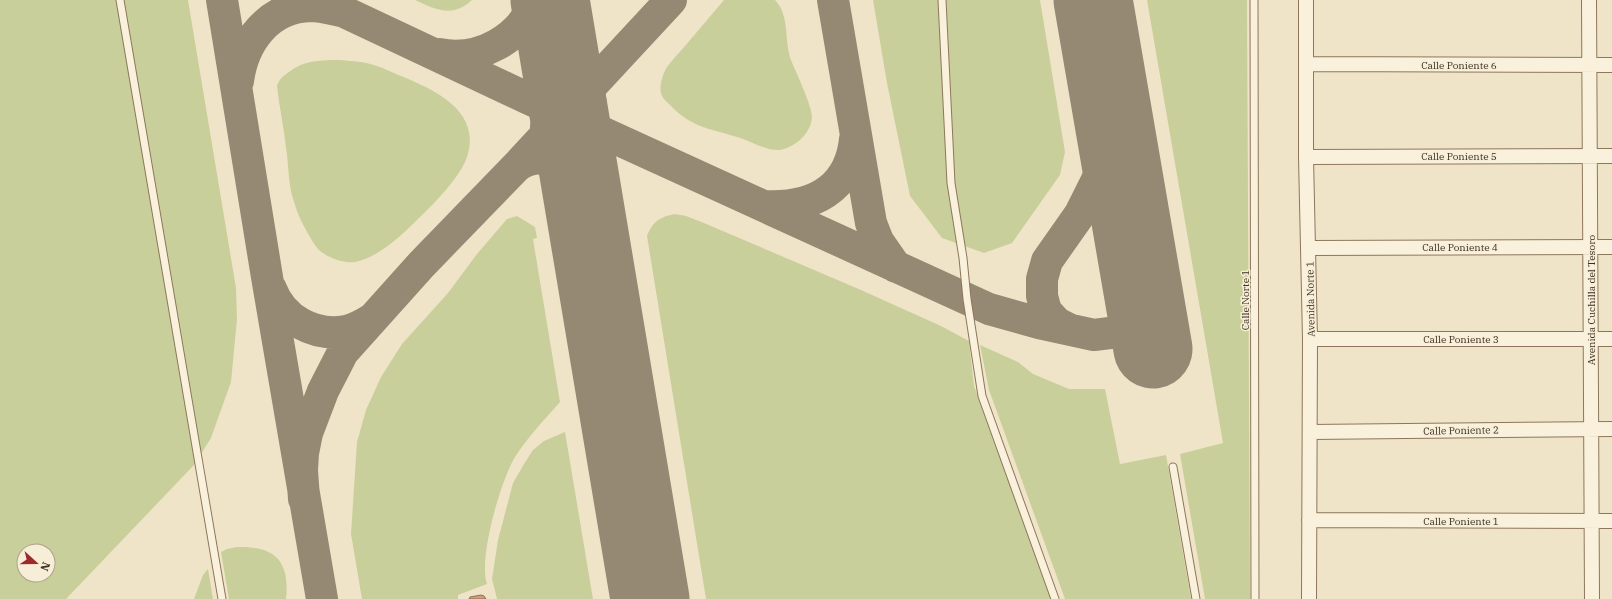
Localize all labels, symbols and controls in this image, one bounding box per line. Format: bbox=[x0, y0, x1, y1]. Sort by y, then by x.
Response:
street label: Calle Poniente 6 bbox=[1421, 59, 1497, 72]
street label: Calle Poniente 5 bbox=[1421, 150, 1497, 163]
street label: Avenida Cuchilla del Tesoro bbox=[1585, 234, 1598, 365]
street label: Calle Poniente 4 bbox=[1422, 241, 1498, 254]
street label: Avenida Norte 1 bbox=[1303, 261, 1318, 337]
street label: Calle Norte 1 bbox=[1239, 270, 1252, 330]
street label: Calle Poniente 3 bbox=[1423, 333, 1499, 346]
street label: Calle Poniente 2 bbox=[1423, 423, 1499, 438]
street label: Calle Poniente 1 bbox=[1423, 515, 1499, 528]
north arrow bbox=[16, 543, 56, 583]
text: N bbox=[37, 560, 53, 573]

